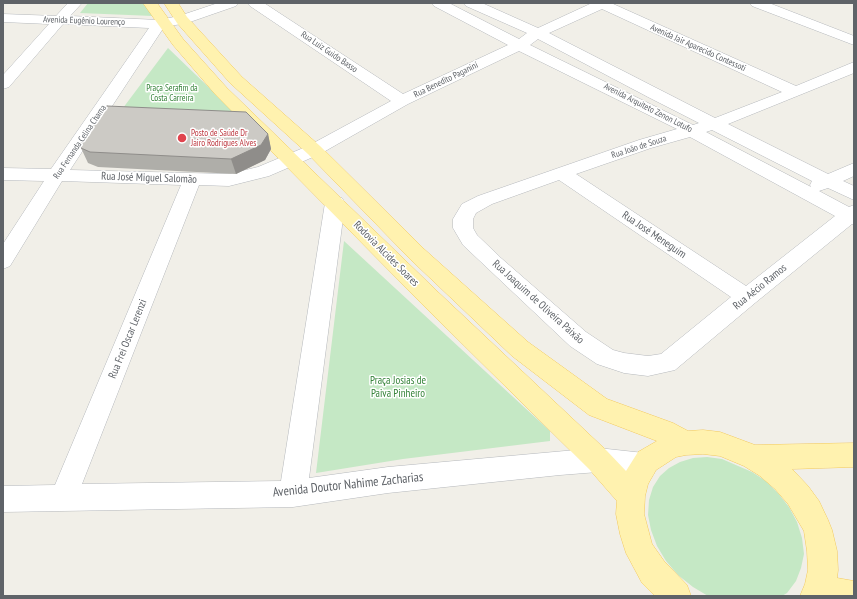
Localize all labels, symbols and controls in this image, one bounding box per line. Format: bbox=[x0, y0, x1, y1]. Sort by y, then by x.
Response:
street label: Avenida Eugênio Lourenço bbox=[43, 14, 125, 28]
street label: Avenida Jair Aparecido Contessoti bbox=[649, 22, 747, 74]
street label: Rua Luiz Guido Basso bbox=[299, 29, 359, 75]
street label: Rua Benedito Paganini bbox=[412, 60, 480, 100]
street label: Avenida Arquiteto Zenon Lotufo bbox=[602, 81, 694, 135]
park label: Praça Serafim da Costa Carreira bbox=[146, 83, 198, 104]
street label: Rua Fernanda Celina Chama bbox=[51, 103, 109, 181]
place label: Posto de Saúde Dr Jairo Rodrigues Alves bbox=[191, 128, 256, 149]
marker: Posto de Saúde Dr Jairo Rodrigues Alves bbox=[176, 132, 188, 144]
street label: Rua João de Souza bbox=[610, 133, 668, 161]
street label: Rua José Miguel Salomão bbox=[101, 170, 197, 186]
street label: Rua José Meneguim bbox=[619, 209, 689, 261]
street label: Rodovia Alcides Soares bbox=[351, 219, 421, 289]
street label: Rua Joaquim de Oliveira Paixão bbox=[489, 257, 587, 347]
street label: Rua Aécio Ramos bbox=[731, 261, 789, 313]
street label: Rua Frei Oscar Lerenzi bbox=[106, 297, 150, 381]
park label: Praça Josias de Paiva Pinheiro bbox=[370, 374, 426, 400]
street label: Avenida Doutor Nahime Zacharias bbox=[272, 469, 424, 501]

